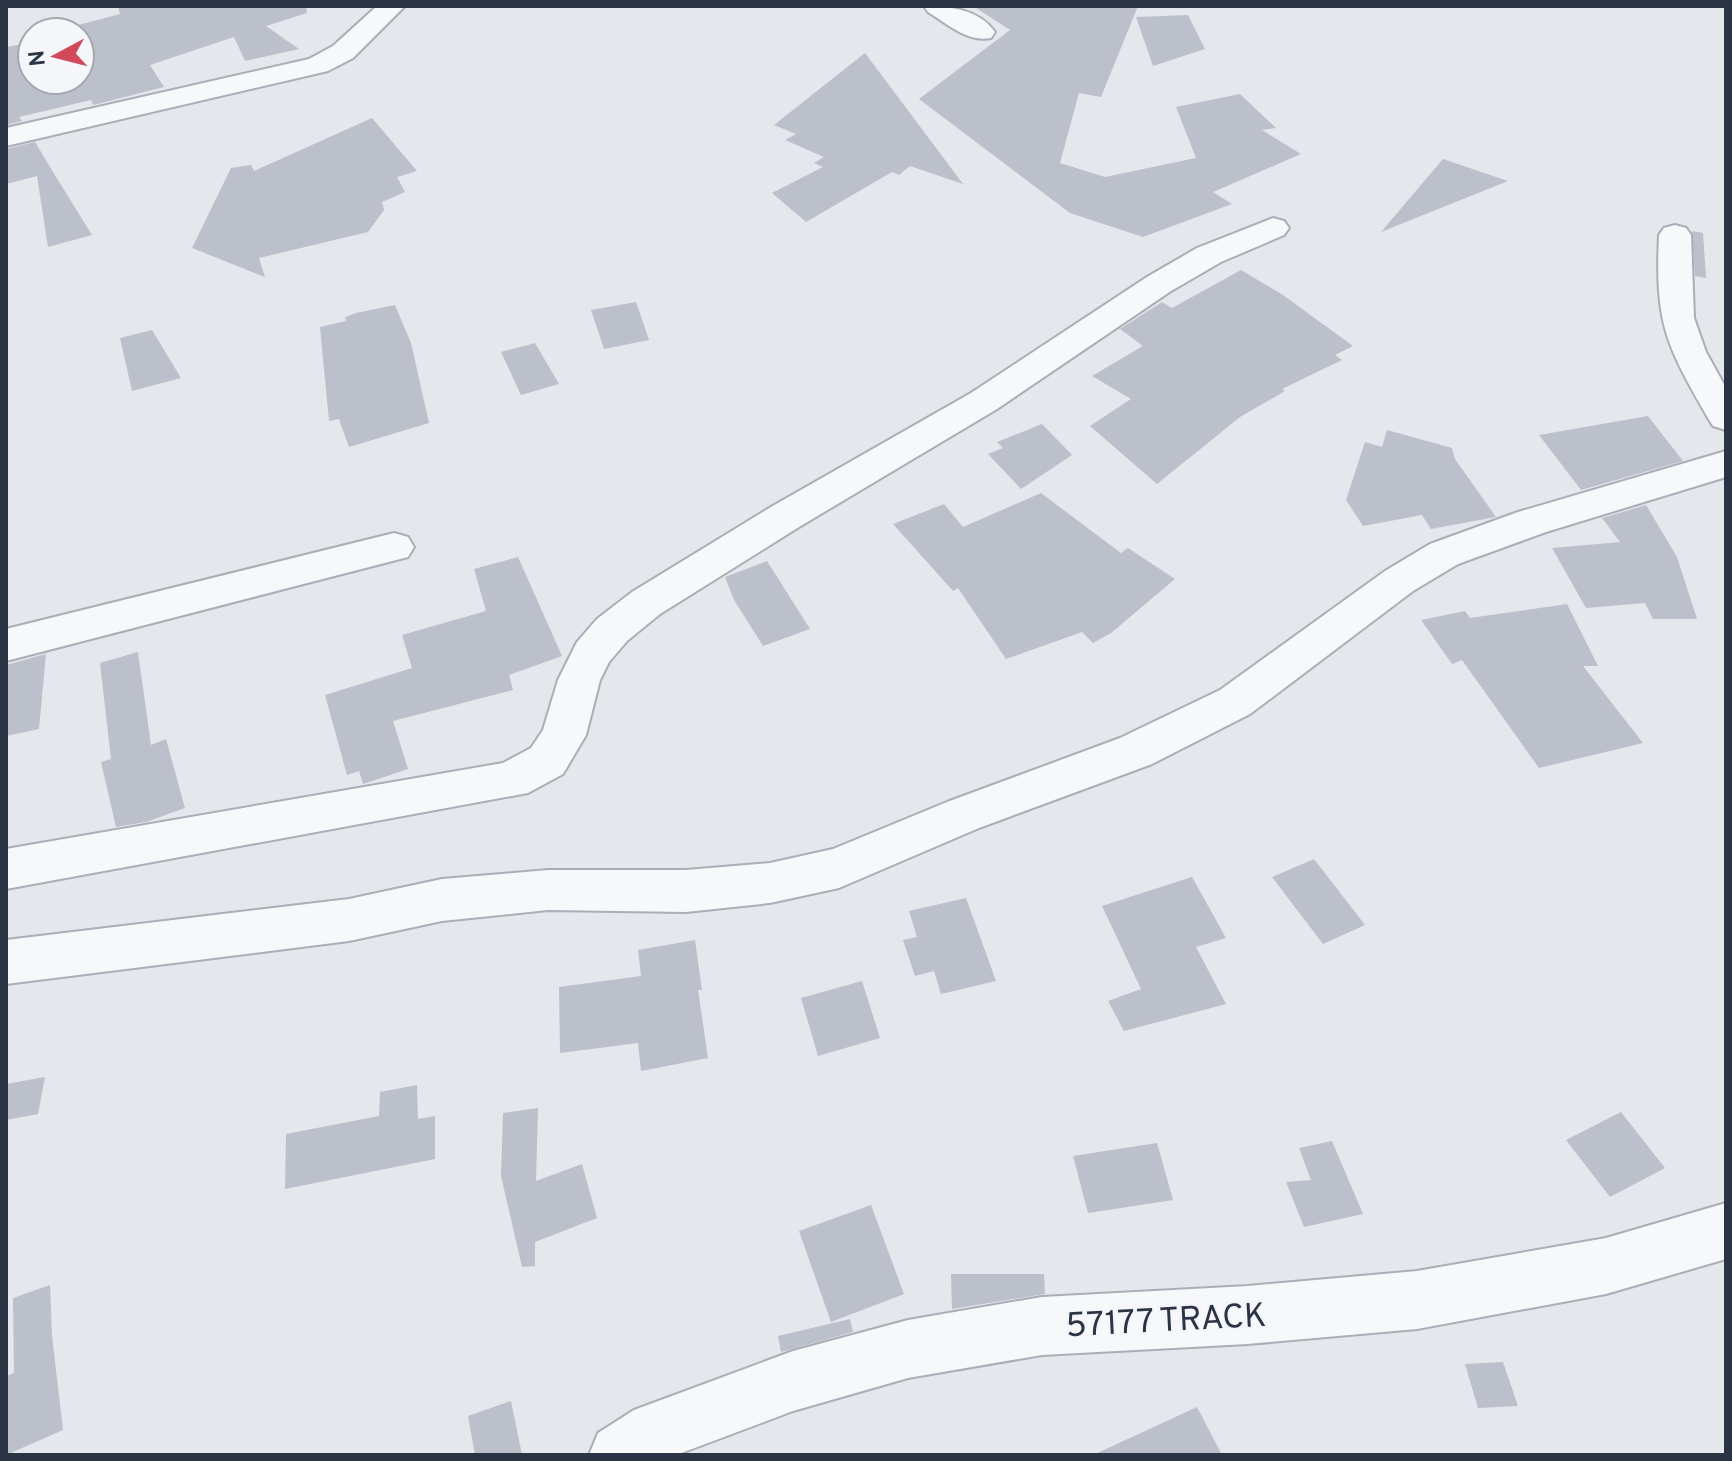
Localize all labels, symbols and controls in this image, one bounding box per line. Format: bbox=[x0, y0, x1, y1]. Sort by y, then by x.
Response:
north arrow bbox=[16, 16, 96, 96]
text: N bbox=[24, 49, 53, 68]
street label: 57177 TRACK bbox=[1065, 1296, 1268, 1349]

